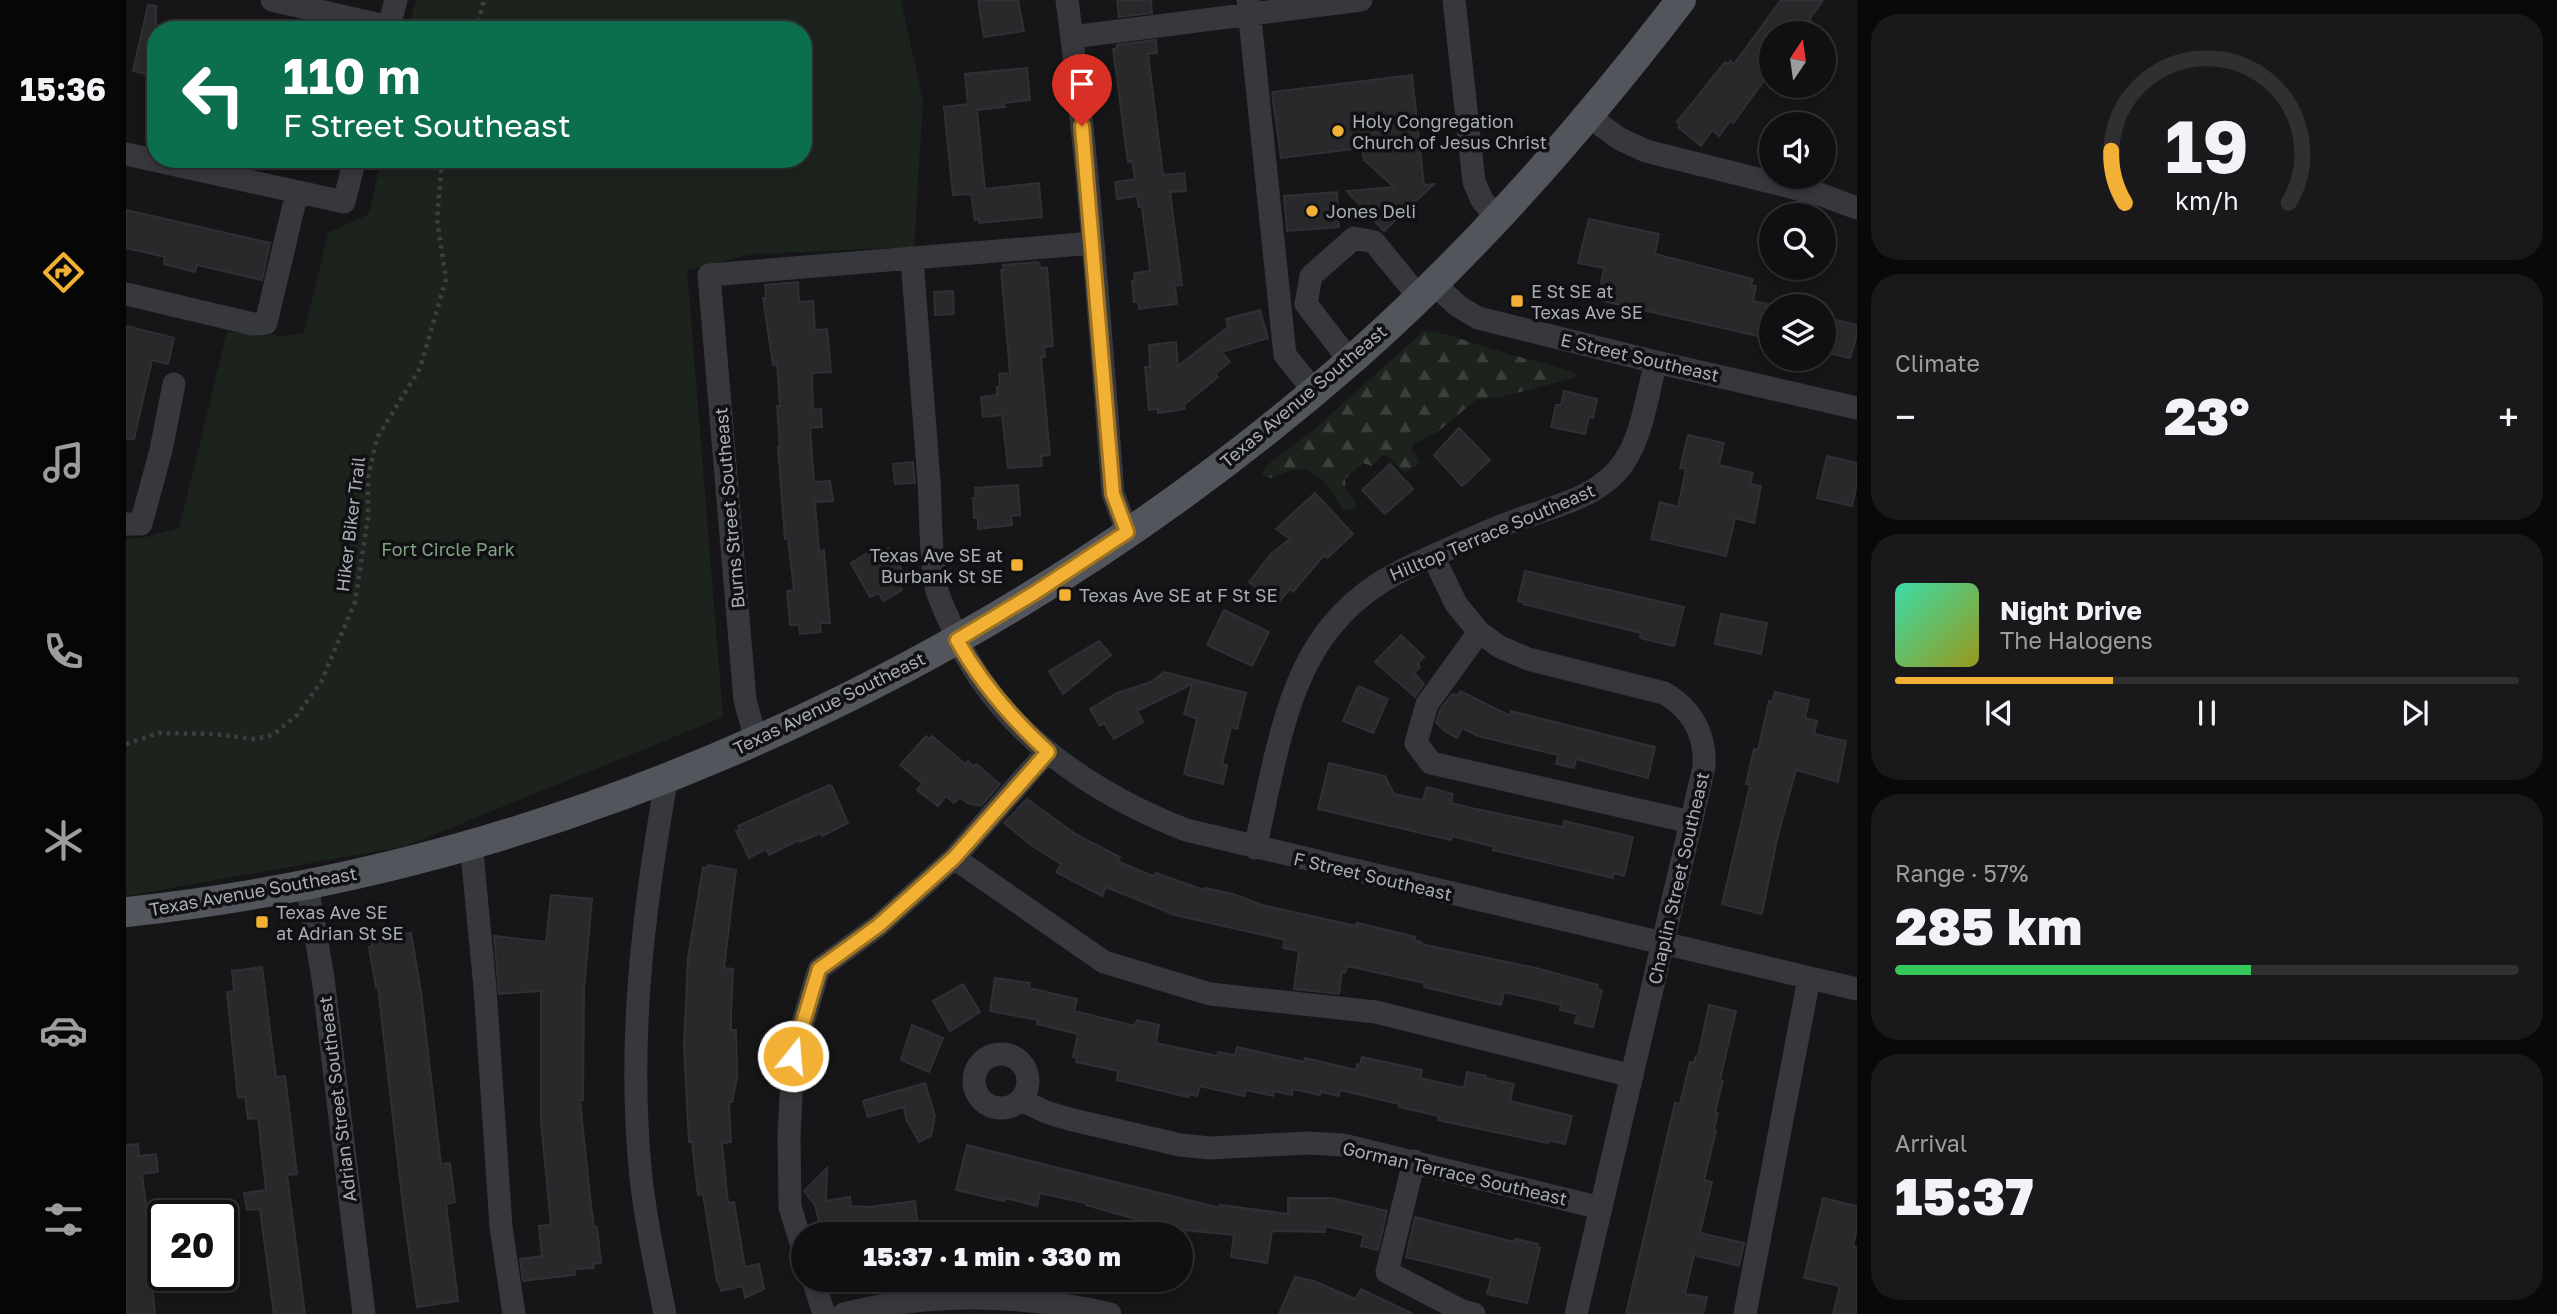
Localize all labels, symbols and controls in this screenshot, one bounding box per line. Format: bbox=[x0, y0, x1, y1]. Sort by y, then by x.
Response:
north arrow bbox=[1759, 21, 1836, 98]
map controls bbox=[1759, 21, 1836, 371]
text: 110 m bbox=[283, 46, 420, 105]
icon: left bbox=[168, 49, 259, 140]
pin bbox=[1052, 54, 1112, 126]
icon: arrive bbox=[1063, 65, 1101, 103]
text: 15:36 bbox=[20, 70, 106, 108]
text: 19 bbox=[2165, 102, 2249, 189]
text: F Street Southeast bbox=[283, 106, 571, 144]
place label: Holy Congregation Church of Jesus Christ bbox=[1352, 110, 1547, 153]
button: sound bbox=[1759, 112, 1836, 189]
marker: Holy Congregation Church of Jesus Christ bbox=[1330, 123, 1346, 139]
text: km/h bbox=[2175, 185, 2239, 216]
place label: Jones Deli bbox=[1326, 200, 1416, 222]
marker: Jones Deli bbox=[1304, 203, 1320, 219]
button: search bbox=[1759, 203, 1836, 280]
icon: directions bbox=[39, 248, 88, 297]
place label: E St SE at Texas Ave SE bbox=[1531, 280, 1643, 323]
marker: E St SE at Texas Ave SE bbox=[1509, 293, 1525, 309]
button: layers bbox=[1759, 294, 1836, 371]
street label: Texas Avenue Southeast bbox=[1215, 320, 1391, 472]
street label: E Street Southeast bbox=[1559, 328, 1721, 386]
text: Climate bbox=[1895, 349, 1980, 377]
text: 23° bbox=[2164, 384, 2250, 446]
text: − bbox=[1895, 394, 1916, 439]
text: + bbox=[2498, 394, 2519, 439]
street label: Burns Street Southeast bbox=[709, 407, 749, 609]
icon: music bbox=[39, 438, 88, 487]
street label: Hiker Biker Trail bbox=[331, 455, 369, 593]
street label: Hilltop Terrace Southeast bbox=[1386, 479, 1598, 585]
park label: Fort Circle Park bbox=[381, 538, 515, 560]
place label: Texas Ave SE at Burbank St SE bbox=[870, 544, 1003, 587]
marker: Texas Ave SE at Burbank St SE bbox=[1009, 557, 1025, 573]
place label: Texas Ave SE at F St SE bbox=[1079, 584, 1277, 606]
marker: Texas Ave SE at F St SE bbox=[1057, 587, 1073, 603]
text: Night Drive bbox=[2000, 595, 2142, 626]
text: The Halogens bbox=[2000, 626, 2153, 654]
icon: phone bbox=[39, 627, 88, 676]
street label: Texas Avenue Southeast bbox=[730, 647, 928, 759]
icon: previous bbox=[1980, 694, 2018, 732]
icon: pause bbox=[2188, 694, 2226, 732]
icon: next bbox=[2396, 694, 2434, 732]
street label: Chaplin Street Southeast bbox=[1643, 770, 1713, 986]
icon: climate bbox=[39, 816, 88, 865]
street label: F Street Southeast bbox=[1292, 847, 1454, 905]
text: Range · 57% bbox=[1895, 859, 2028, 887]
street label: Texas Avenue Southeast bbox=[147, 862, 359, 920]
text: 285 km bbox=[1895, 894, 2082, 956]
place label: Texas Ave SE at Adrian St SE bbox=[276, 901, 404, 944]
marker: Texas Ave SE at Adrian St SE bbox=[254, 914, 270, 930]
street label: Adrian Street Southeast bbox=[313, 995, 361, 1203]
icon: car bbox=[39, 1006, 88, 1055]
position arrow bbox=[756, 1019, 830, 1093]
text: Arrival bbox=[1895, 1129, 1967, 1157]
street label: Gorman Terrace Southeast bbox=[1341, 1136, 1569, 1210]
text: 15:37 bbox=[1895, 1164, 2034, 1226]
icon: filters bbox=[39, 1195, 88, 1244]
speed limit sign: 20 bbox=[147, 1200, 238, 1291]
text: 15:37 · 1 min · 330 m bbox=[863, 1241, 1121, 1272]

